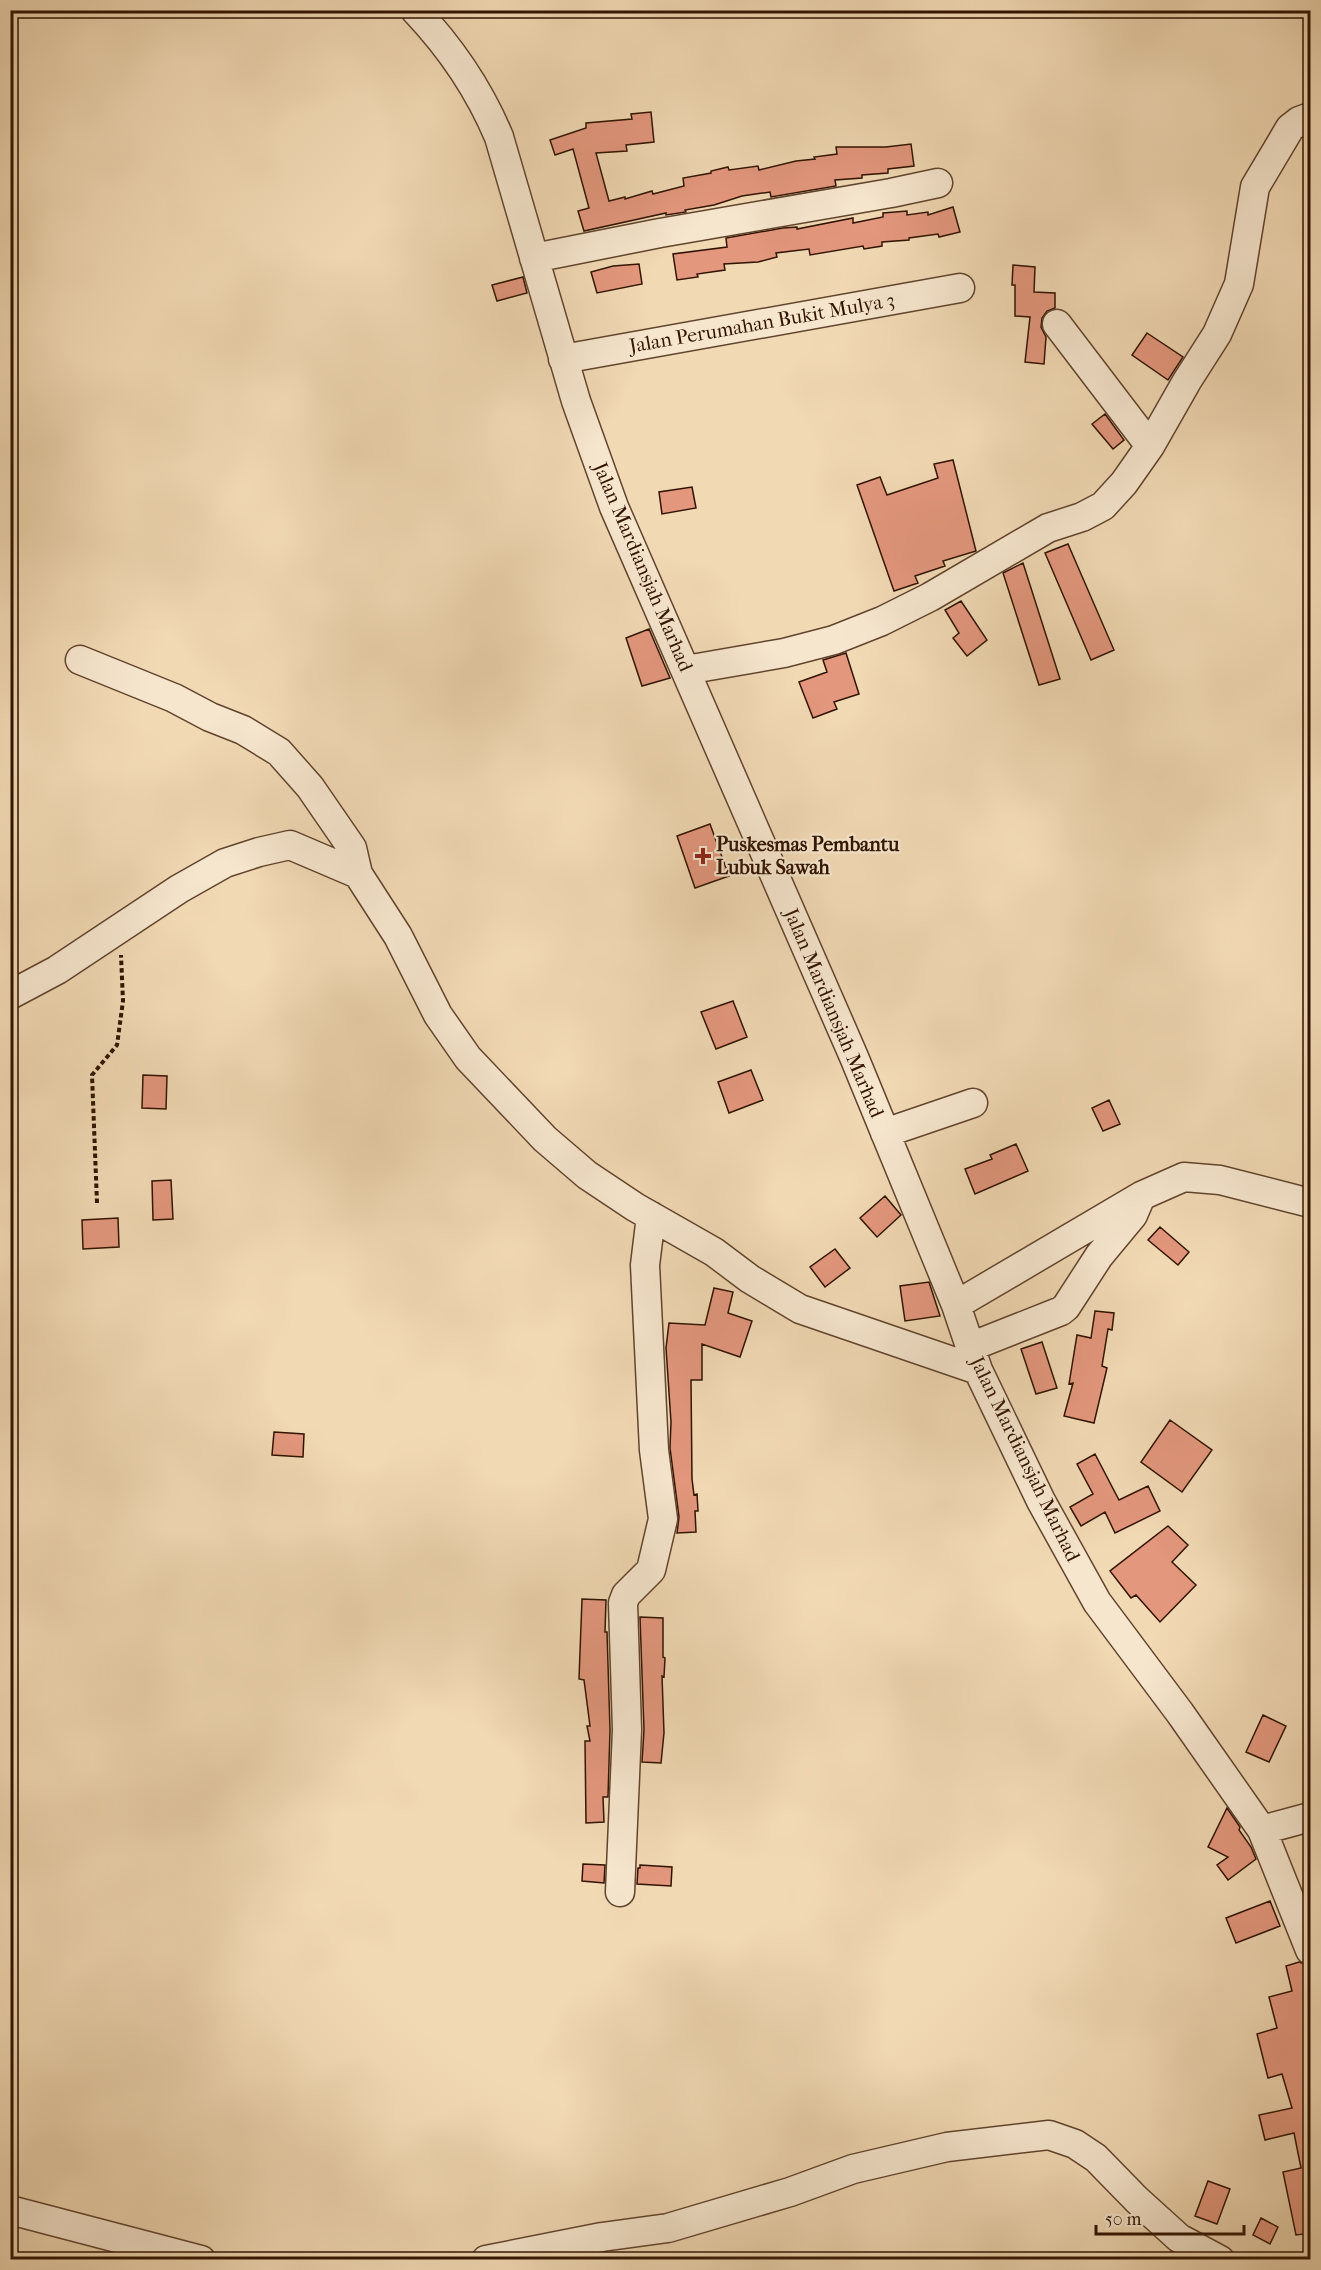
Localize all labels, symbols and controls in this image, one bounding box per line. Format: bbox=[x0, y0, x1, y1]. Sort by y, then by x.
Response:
street label: Jalan Perumahan Bukit Mulya 3 bbox=[625, 288, 897, 358]
street label: Jalan Mardiansjah Marhad bbox=[588, 457, 698, 676]
place label: Puskesmas Pembantu Lubuk Sawah bbox=[716, 833, 900, 879]
marker: Puskesmas Pembantu Lubuk Sawah bbox=[694, 847, 712, 865]
street label: Jalan Mardiansjah Marhad bbox=[779, 903, 889, 1122]
street label: Jalan Mardiansjah Marhad bbox=[964, 1351, 1085, 1566]
scale bar bbox=[1096, 2198, 1244, 2236]
text: 50 m bbox=[1105, 2209, 1142, 2230]

